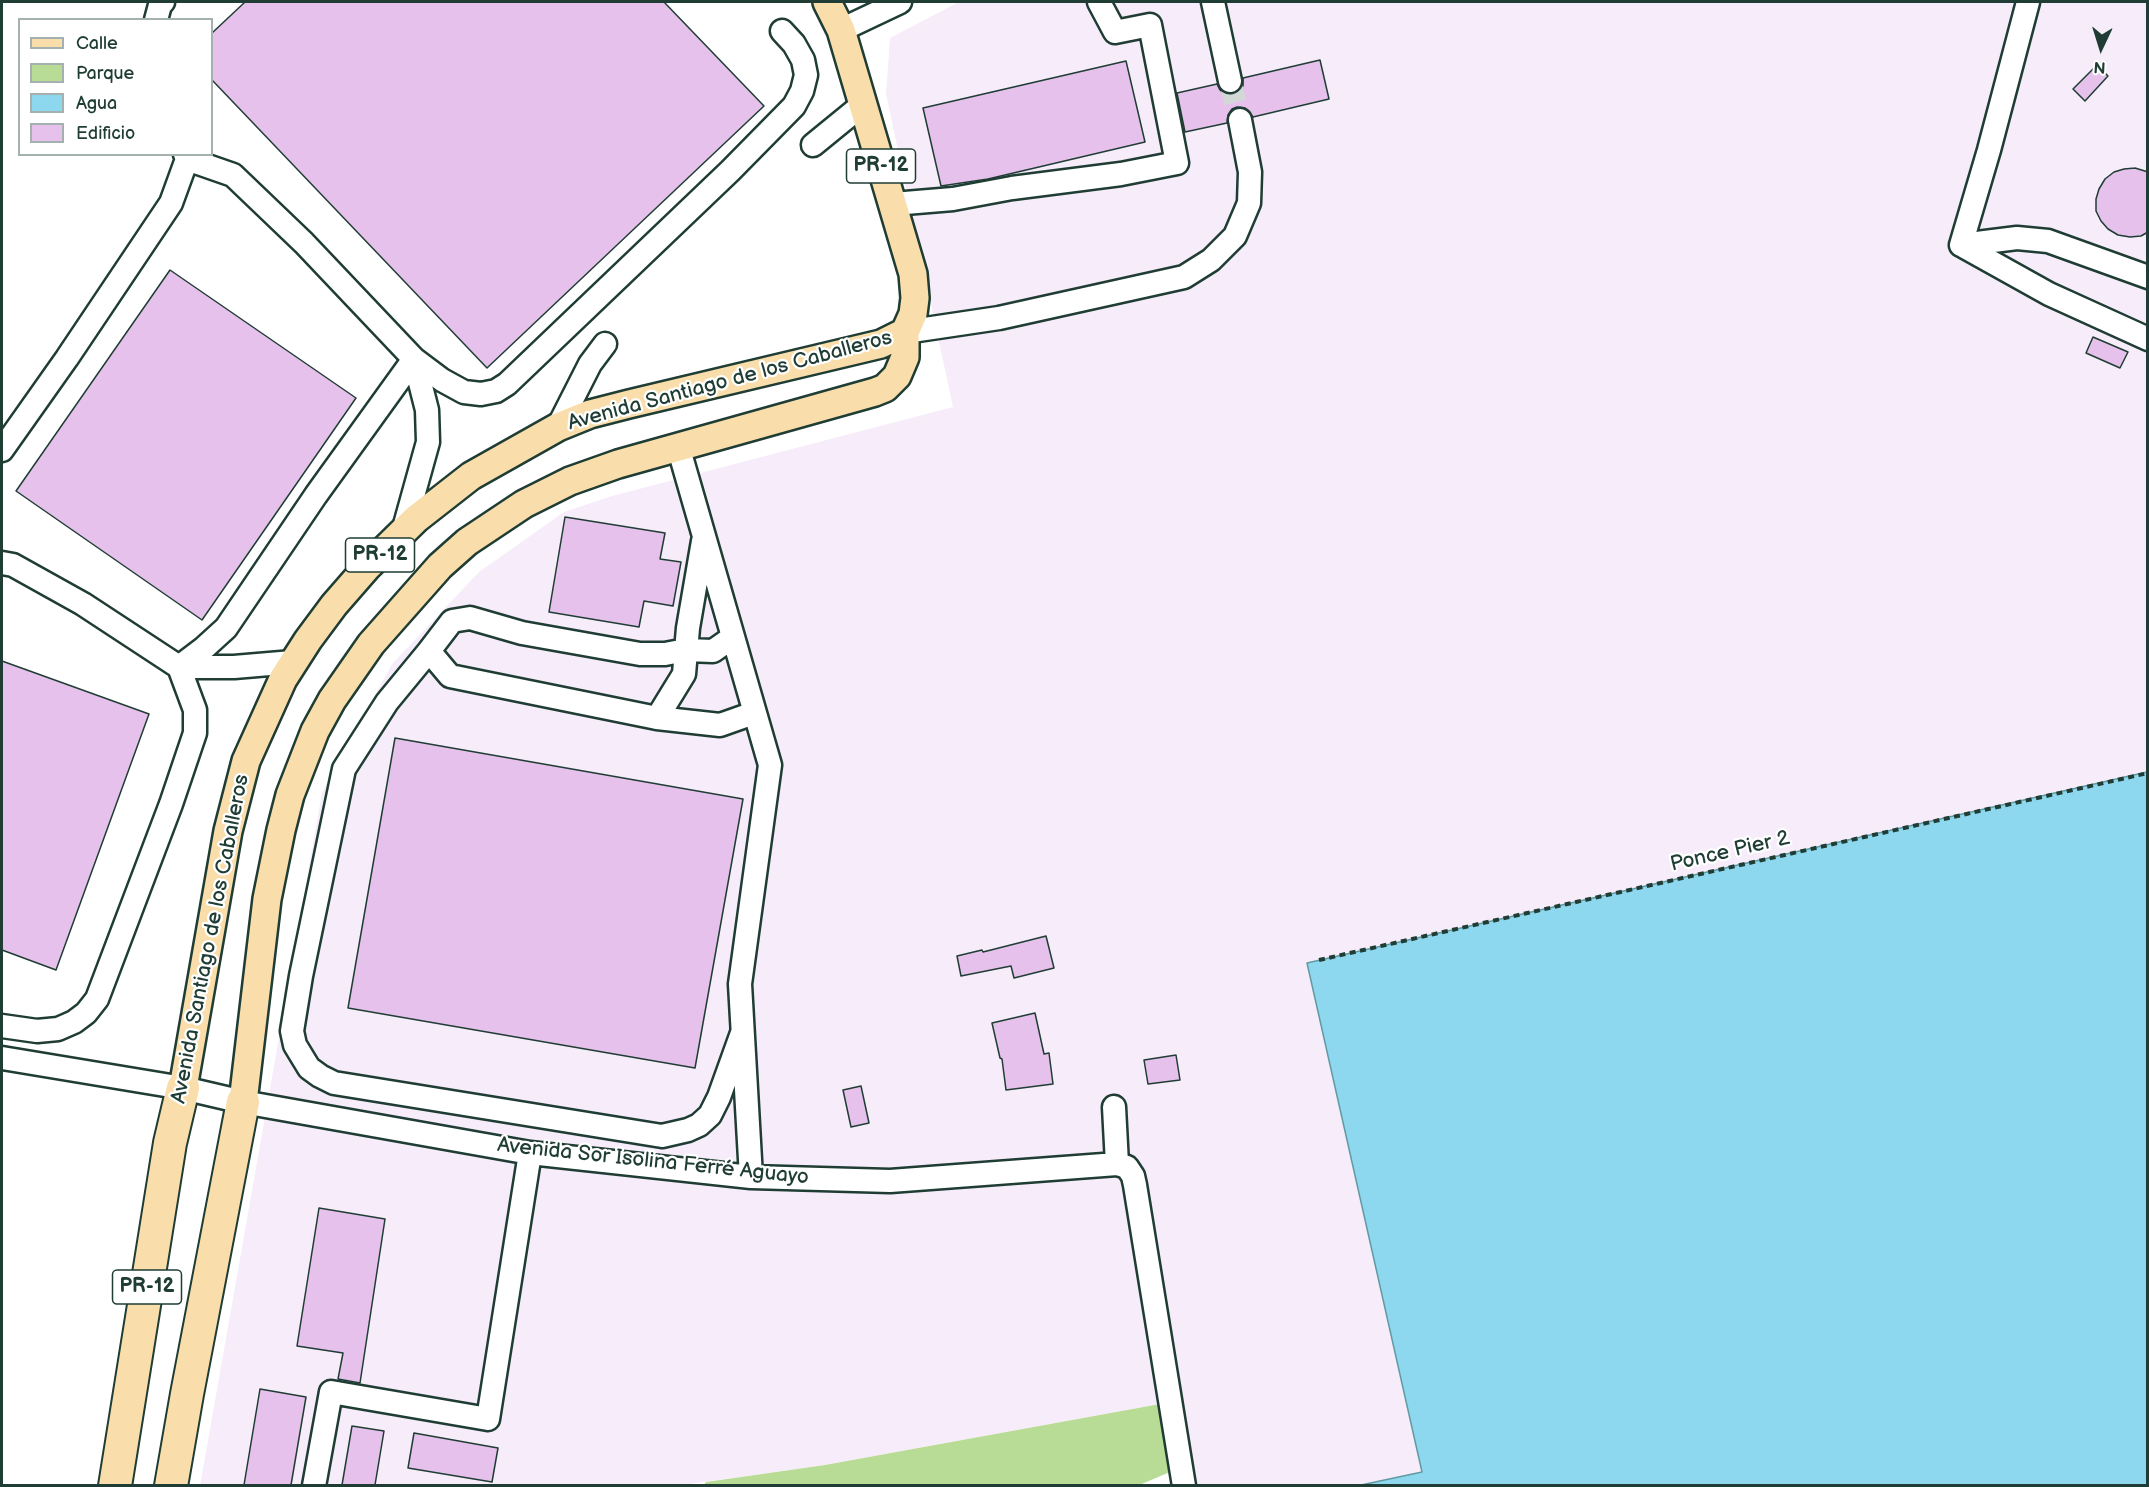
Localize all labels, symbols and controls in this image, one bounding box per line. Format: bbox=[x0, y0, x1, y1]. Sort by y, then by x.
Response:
legend bbox=[18, 18, 213, 156]
north arrow bbox=[2071, 18, 2131, 78]
text: Calle bbox=[76, 33, 118, 54]
text: N bbox=[2093, 57, 2106, 76]
text: Parque bbox=[76, 63, 134, 84]
text: Agua bbox=[76, 93, 117, 114]
text: Edificio bbox=[76, 123, 135, 144]
road number: PR-12 bbox=[846, 149, 916, 183]
street label: Avenida Santiago de los Caballeros bbox=[565, 326, 895, 436]
road number: PR-12 bbox=[346, 538, 415, 572]
street label: Avenida Santiago de los Caballeros bbox=[167, 772, 255, 1106]
street label: Ponce Pier 2 bbox=[1668, 826, 1792, 878]
street label: Avenida Sor Isolina Ferré Aguayo bbox=[496, 1133, 810, 1191]
road number: PR-12 bbox=[112, 1270, 182, 1304]

